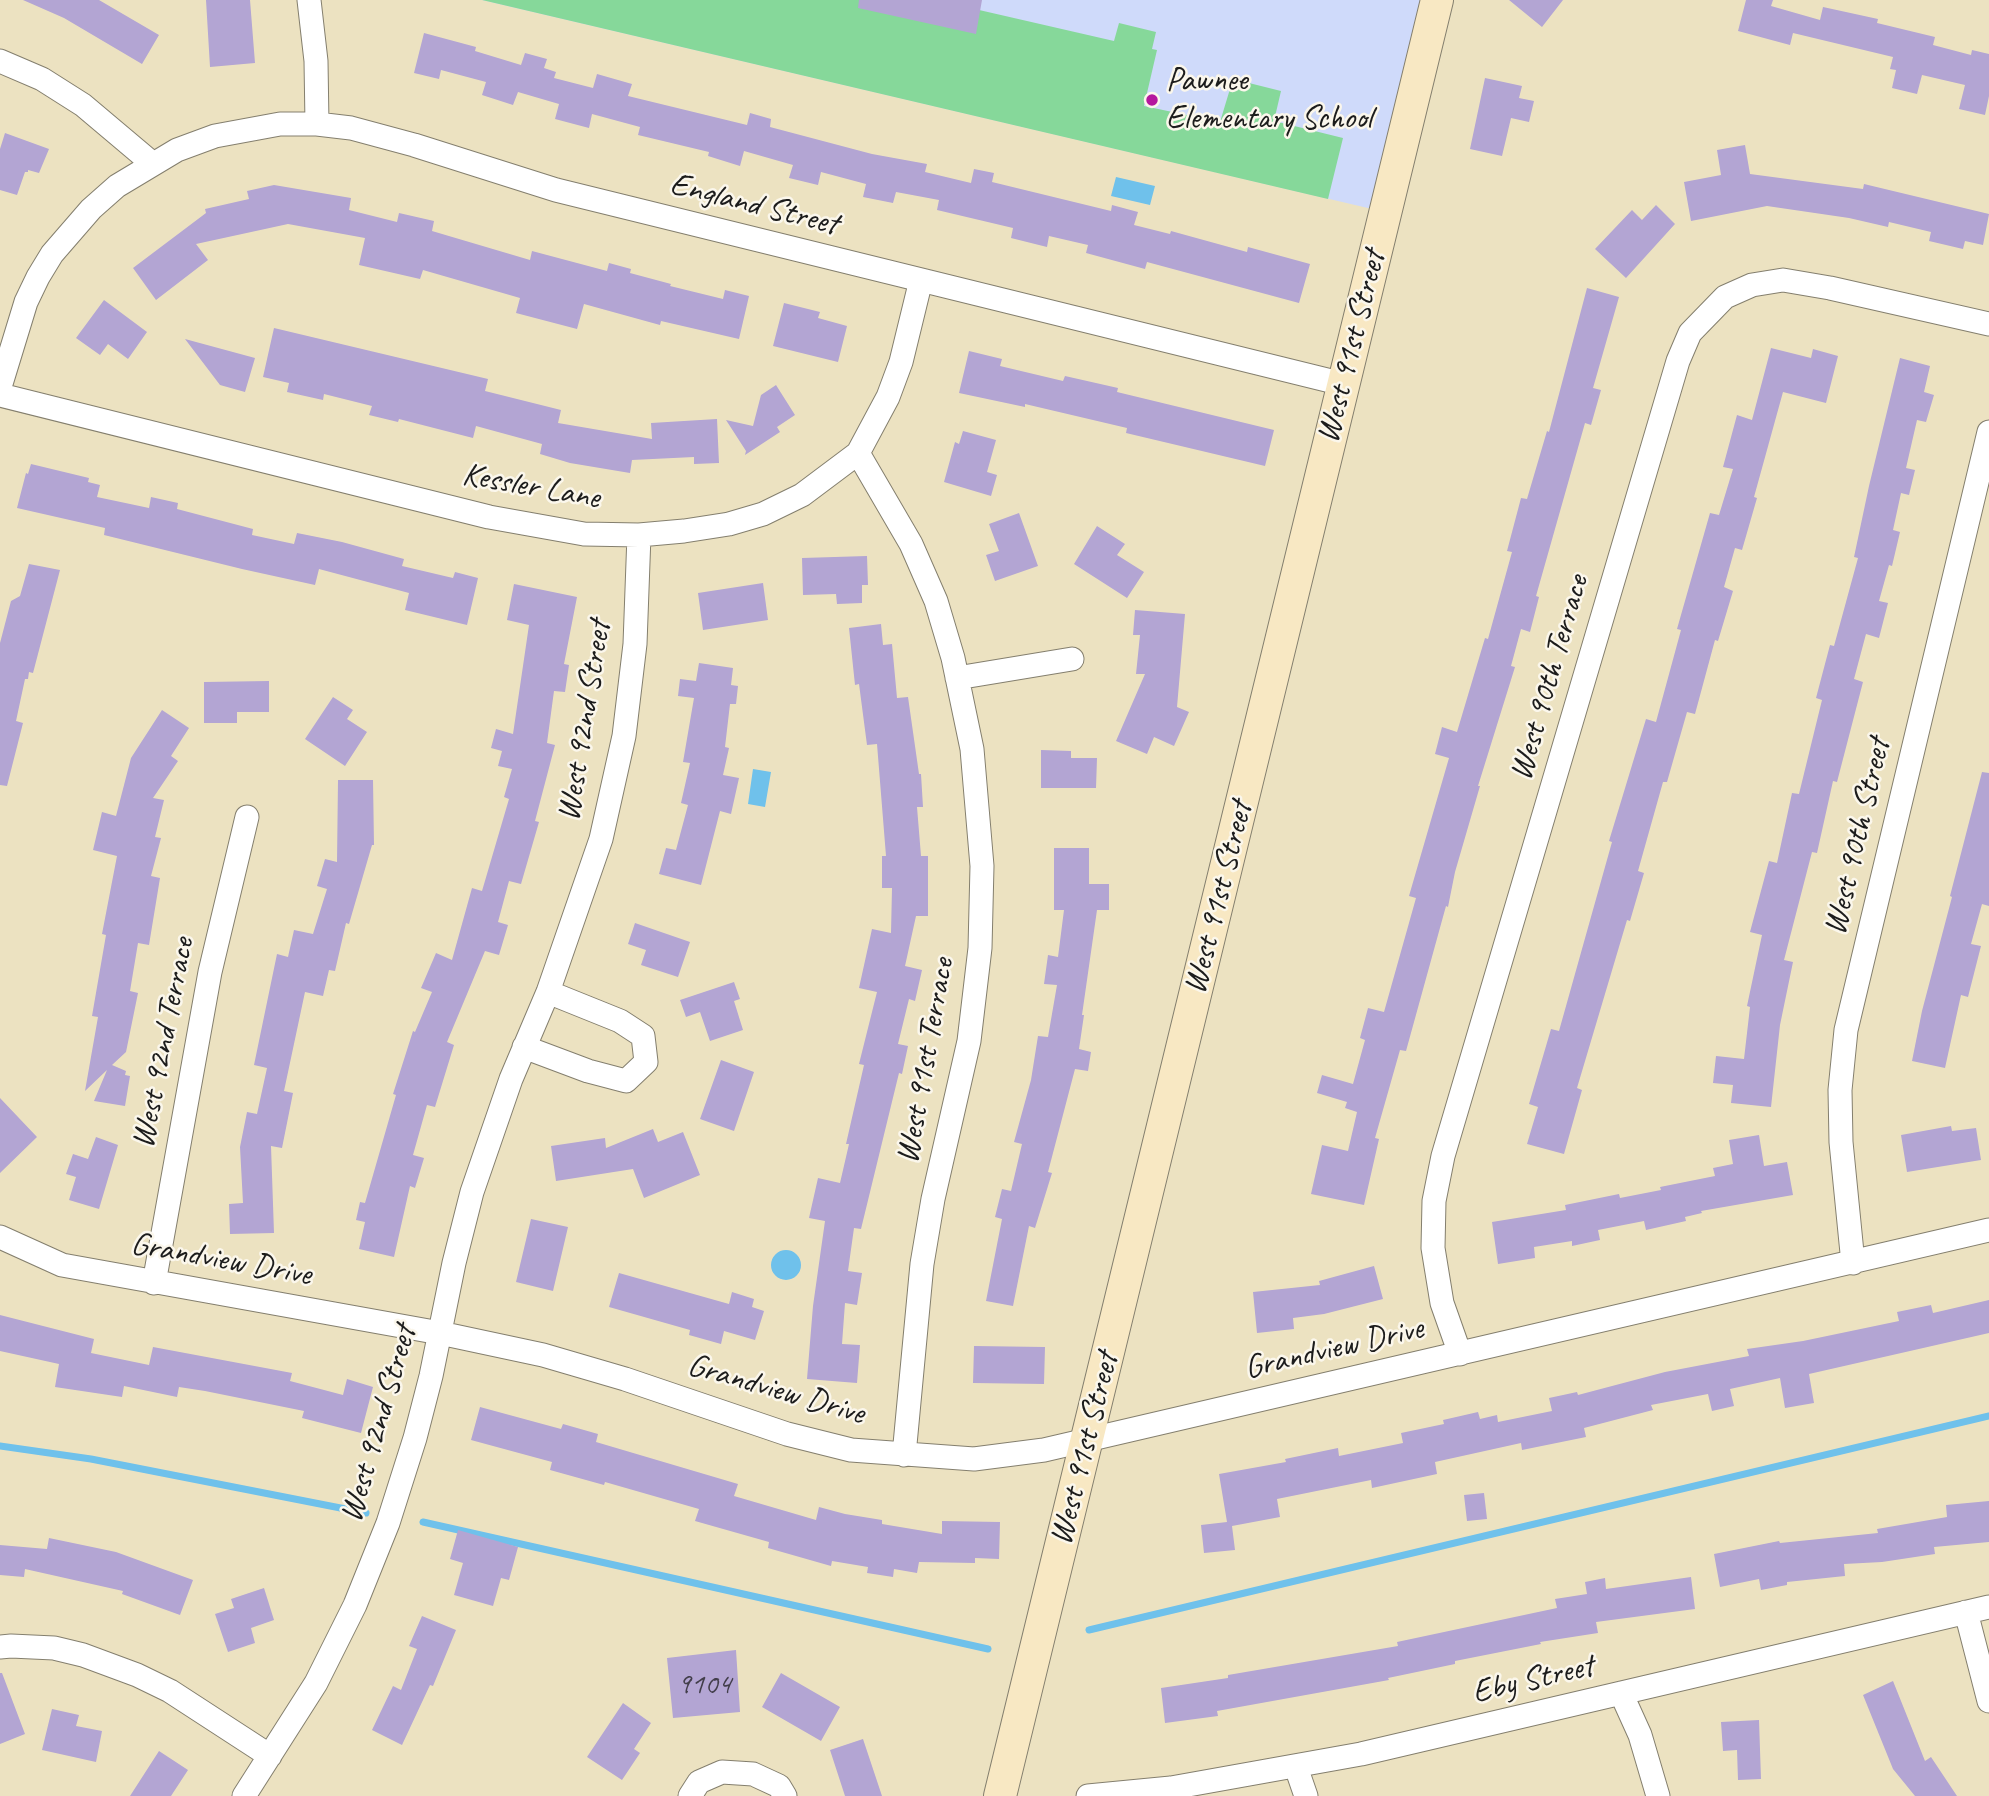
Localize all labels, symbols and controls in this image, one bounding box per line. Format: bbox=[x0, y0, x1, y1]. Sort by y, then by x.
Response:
place label: Pawnee Elementary School bbox=[1166, 61, 1372, 139]
marker: Pawnee Elementary School bbox=[1144, 92, 1160, 108]
street label: England Street bbox=[666, 165, 842, 245]
street label: West 91st Street bbox=[1309, 247, 1395, 447]
street label: Kessler Lane bbox=[459, 455, 603, 519]
street label: West 90th Terrace bbox=[1502, 571, 1598, 785]
street label: West 92nd Street bbox=[550, 618, 620, 824]
street label: West 90th Street bbox=[1816, 735, 1900, 939]
street label: West 91st Street bbox=[1176, 798, 1262, 998]
street label: West 92nd Terrace bbox=[124, 934, 204, 1152]
street label: West 91st Terrace bbox=[888, 955, 964, 1167]
street label: Grandview Drive bbox=[128, 1225, 314, 1295]
street label: Grandview Drive bbox=[1241, 1309, 1427, 1389]
street label: West 92nd Street bbox=[332, 1321, 426, 1527]
street label: Grandview Drive bbox=[683, 1346, 869, 1434]
street label: West 91st Street bbox=[1042, 1349, 1128, 1549]
street label: Eby Street bbox=[1469, 1647, 1597, 1713]
house number: 9104 bbox=[677, 1667, 731, 1703]

